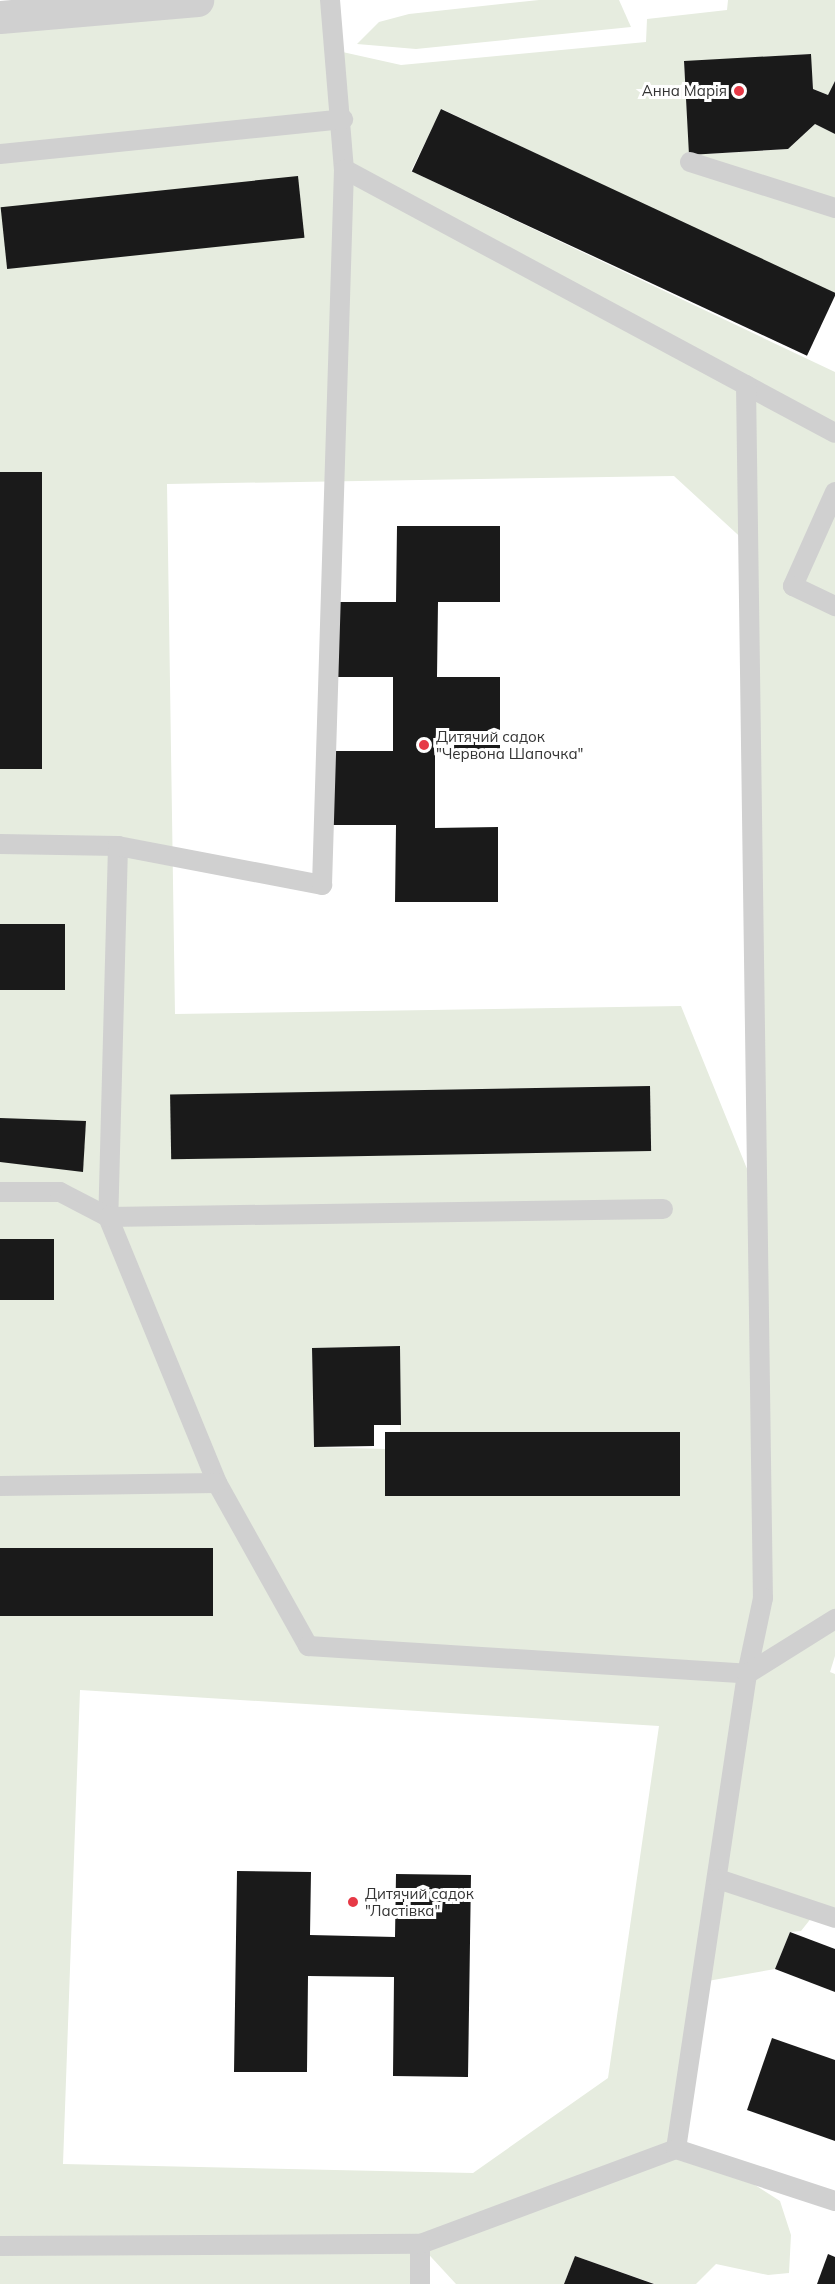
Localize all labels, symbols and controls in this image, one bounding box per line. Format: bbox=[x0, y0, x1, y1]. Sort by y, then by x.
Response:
place label: Анна Марія bbox=[642, 82, 727, 100]
marker: Анна Марія bbox=[732, 84, 746, 98]
place label: Дитячий садок "Червона Шапочка" bbox=[436, 727, 583, 762]
marker: Дитячий садок "Червона Шапочка" bbox=[417, 738, 431, 752]
place label: Дитячий садок "Ластівка" bbox=[365, 1884, 474, 1919]
marker: Дитячий садок "Ластівка" bbox=[346, 1895, 360, 1909]

